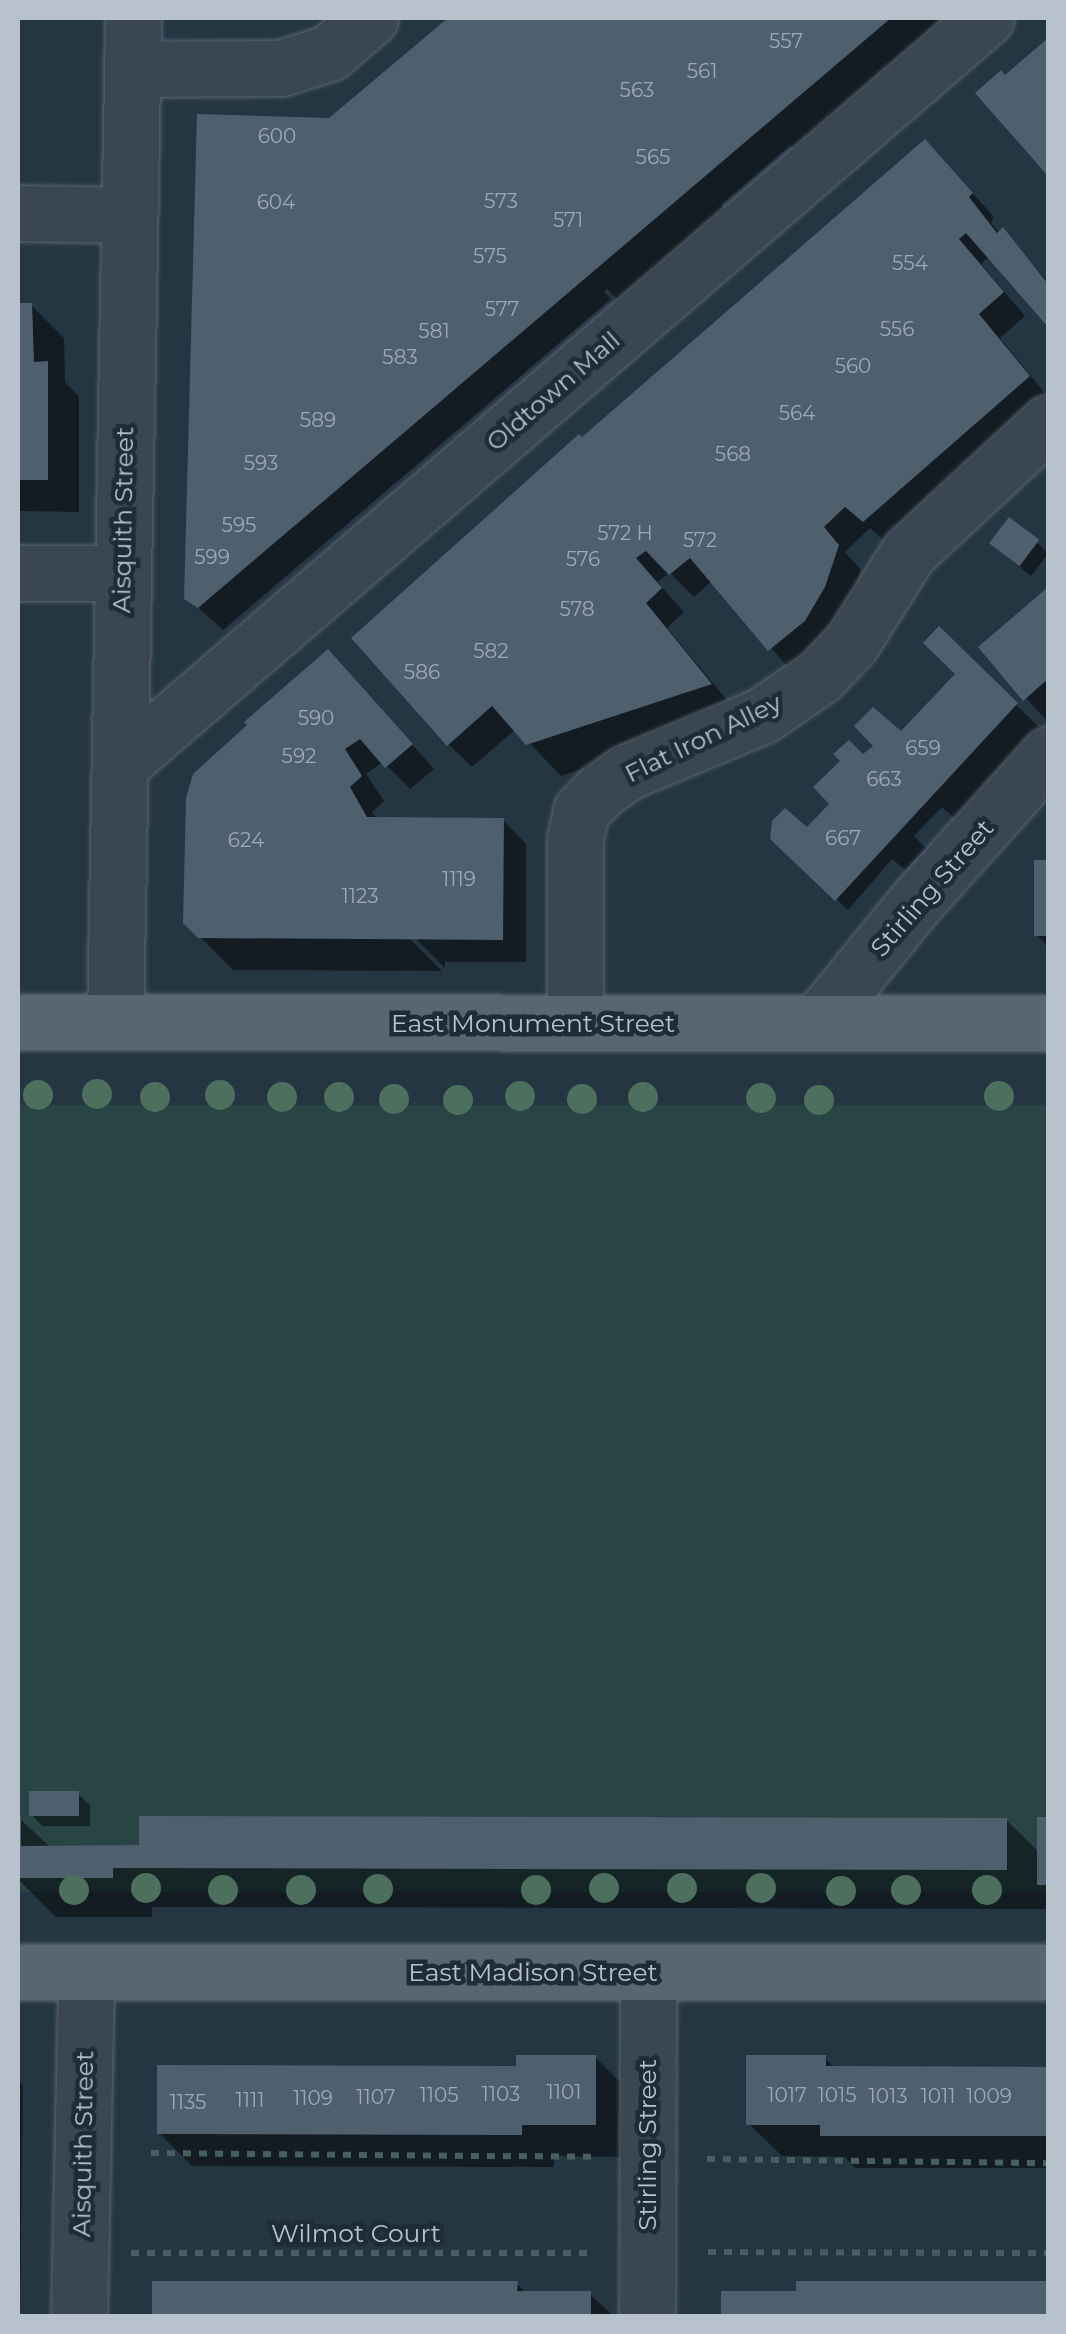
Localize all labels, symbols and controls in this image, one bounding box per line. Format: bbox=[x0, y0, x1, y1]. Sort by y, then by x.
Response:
house number: 557 bbox=[769, 29, 803, 53]
house number: 561 bbox=[687, 59, 717, 83]
house number: 563 bbox=[620, 78, 654, 102]
house number: 600 bbox=[258, 124, 296, 148]
house number: 565 bbox=[636, 145, 670, 169]
house number: 573 bbox=[484, 189, 518, 213]
house number: 604 bbox=[257, 190, 295, 214]
house number: 571 bbox=[553, 208, 583, 232]
house number: 575 bbox=[473, 244, 507, 268]
house number: 554 bbox=[892, 251, 928, 275]
house number: 577 bbox=[485, 297, 519, 321]
house number: 556 bbox=[880, 317, 914, 341]
house number: 581 bbox=[418, 319, 450, 343]
street label: Oldtown Mall bbox=[480, 325, 626, 457]
house number: 583 bbox=[382, 345, 418, 369]
house number: 560 bbox=[835, 354, 871, 378]
house number: 564 bbox=[779, 401, 815, 425]
house number: 589 bbox=[300, 408, 336, 432]
street label: Aisquith Street bbox=[106, 427, 140, 613]
house number: 568 bbox=[715, 442, 751, 466]
house number: 593 bbox=[244, 451, 278, 475]
house number: 595 bbox=[222, 513, 256, 537]
house number: 572 H bbox=[597, 521, 653, 545]
house number: 572 bbox=[683, 528, 717, 552]
house number: 599 bbox=[194, 545, 230, 569]
house number: 576 bbox=[566, 547, 600, 571]
house number: 578 bbox=[559, 597, 595, 621]
house number: 582 bbox=[473, 639, 509, 663]
house number: 586 bbox=[404, 660, 440, 684]
street label: Flat Iron Alley bbox=[620, 687, 786, 789]
house number: 590 bbox=[298, 706, 334, 730]
house number: 659 bbox=[905, 736, 941, 760]
house number: 592 bbox=[282, 744, 316, 768]
house number: 663 bbox=[866, 767, 902, 791]
street label: Stirling Street bbox=[864, 813, 1000, 963]
house number: 667 bbox=[825, 826, 861, 850]
house number: 624 bbox=[228, 828, 264, 852]
house number: 1119 bbox=[442, 867, 476, 891]
house number: 1123 bbox=[341, 884, 379, 908]
street label: East Monument Street bbox=[391, 1008, 675, 1038]
street label: East Madison Street bbox=[408, 1957, 658, 1987]
street label: Aisquith Street bbox=[66, 2051, 100, 2237]
street label: Stirling Street bbox=[632, 2059, 662, 2231]
house number: 1101 bbox=[547, 2080, 581, 2104]
house number: 1103 bbox=[482, 2082, 520, 2106]
house number: 1105 bbox=[420, 2083, 458, 2107]
house number: 1017 bbox=[767, 2083, 807, 2107]
house number: 1015 bbox=[818, 2083, 856, 2107]
house number: 1013 bbox=[869, 2084, 907, 2108]
house number: 1011 bbox=[921, 2084, 955, 2108]
house number: 1009 bbox=[966, 2084, 1012, 2108]
house number: 1107 bbox=[356, 2085, 396, 2109]
house number: 1109 bbox=[293, 2086, 333, 2110]
house number: 1111 bbox=[236, 2088, 264, 2112]
house number: 1135 bbox=[170, 2090, 206, 2114]
street label: Wilmot Court bbox=[271, 2218, 441, 2248]

